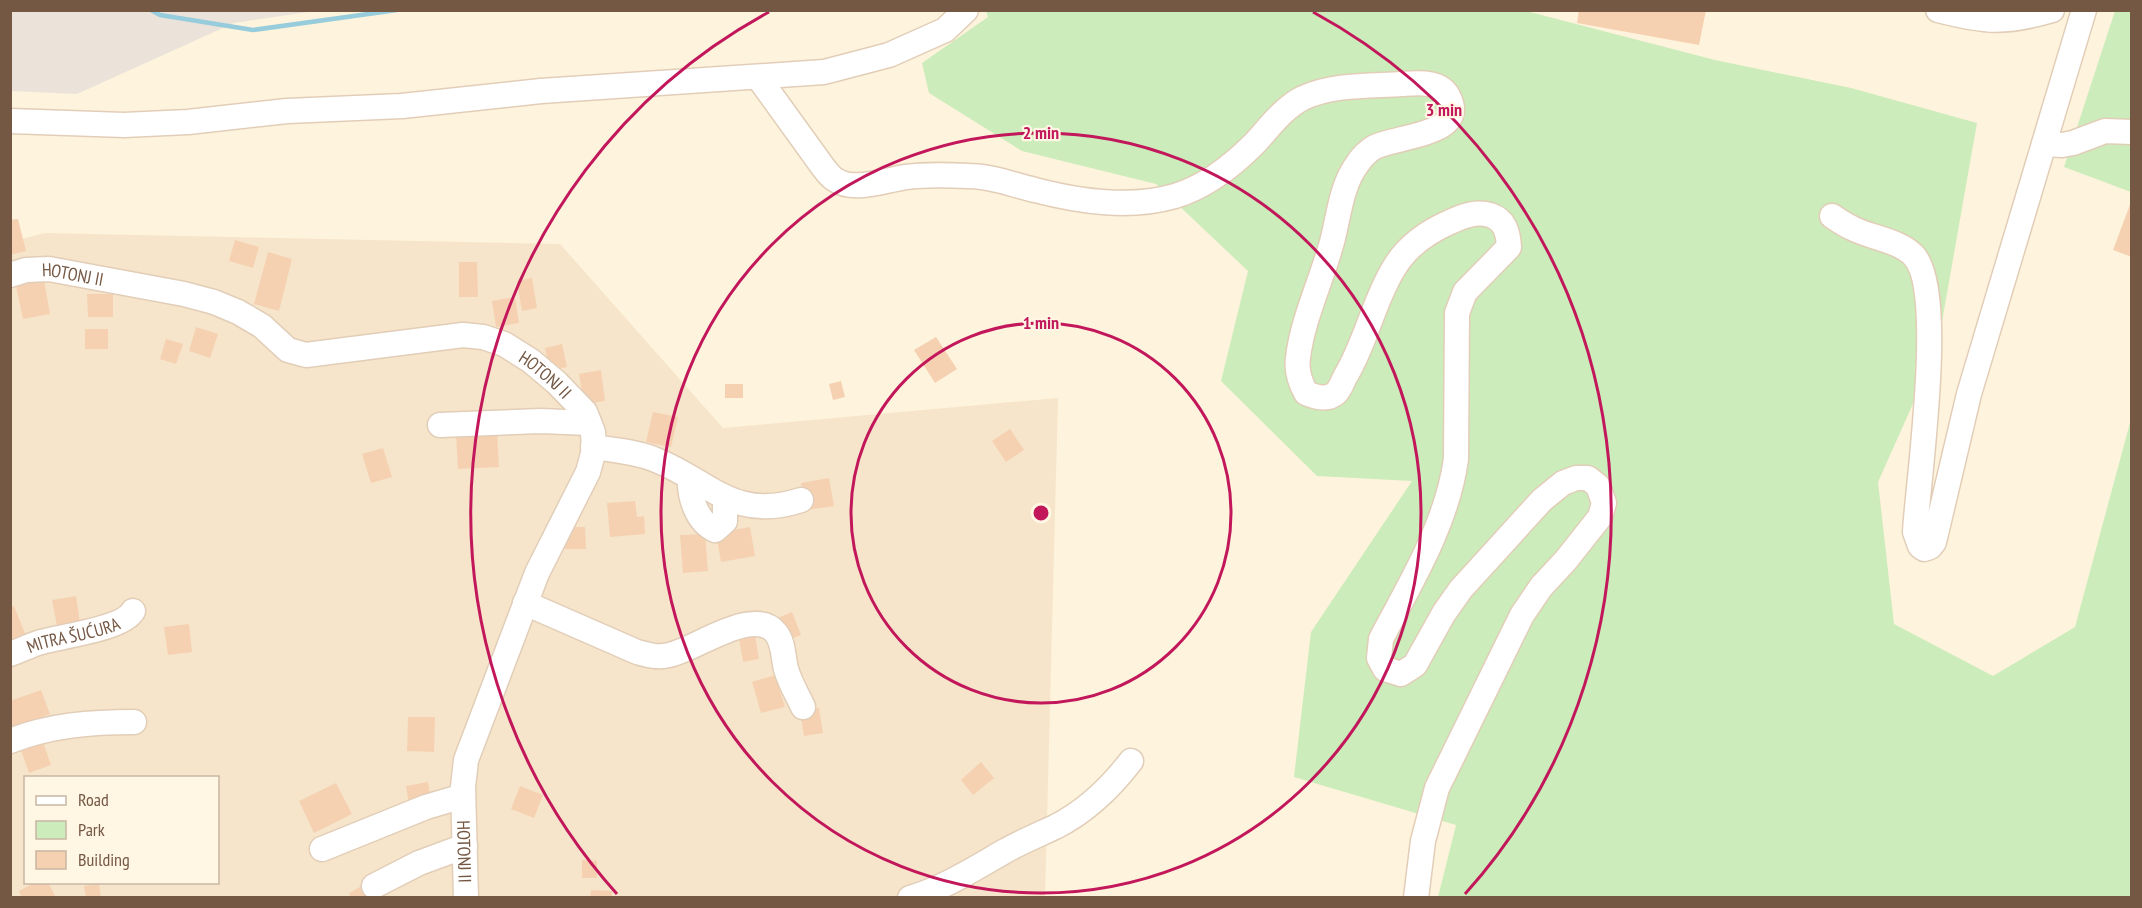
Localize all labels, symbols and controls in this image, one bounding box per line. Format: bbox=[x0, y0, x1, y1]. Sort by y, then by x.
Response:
text: 3 min bbox=[1426, 98, 1462, 121]
text: 2 min bbox=[1023, 121, 1059, 144]
street label: HOTONJ II bbox=[42, 257, 106, 290]
text: 1 min bbox=[1023, 311, 1059, 334]
street label: HOTONJ II bbox=[515, 345, 577, 403]
centre of rings bbox=[1031, 503, 1051, 523]
street label: MITRA ŠUĆURA bbox=[23, 611, 124, 658]
legend bbox=[24, 776, 219, 884]
text: Road bbox=[78, 788, 109, 811]
text: Park bbox=[78, 818, 105, 841]
street label: HOTONJ II bbox=[452, 820, 477, 883]
text: Building bbox=[78, 848, 130, 871]

